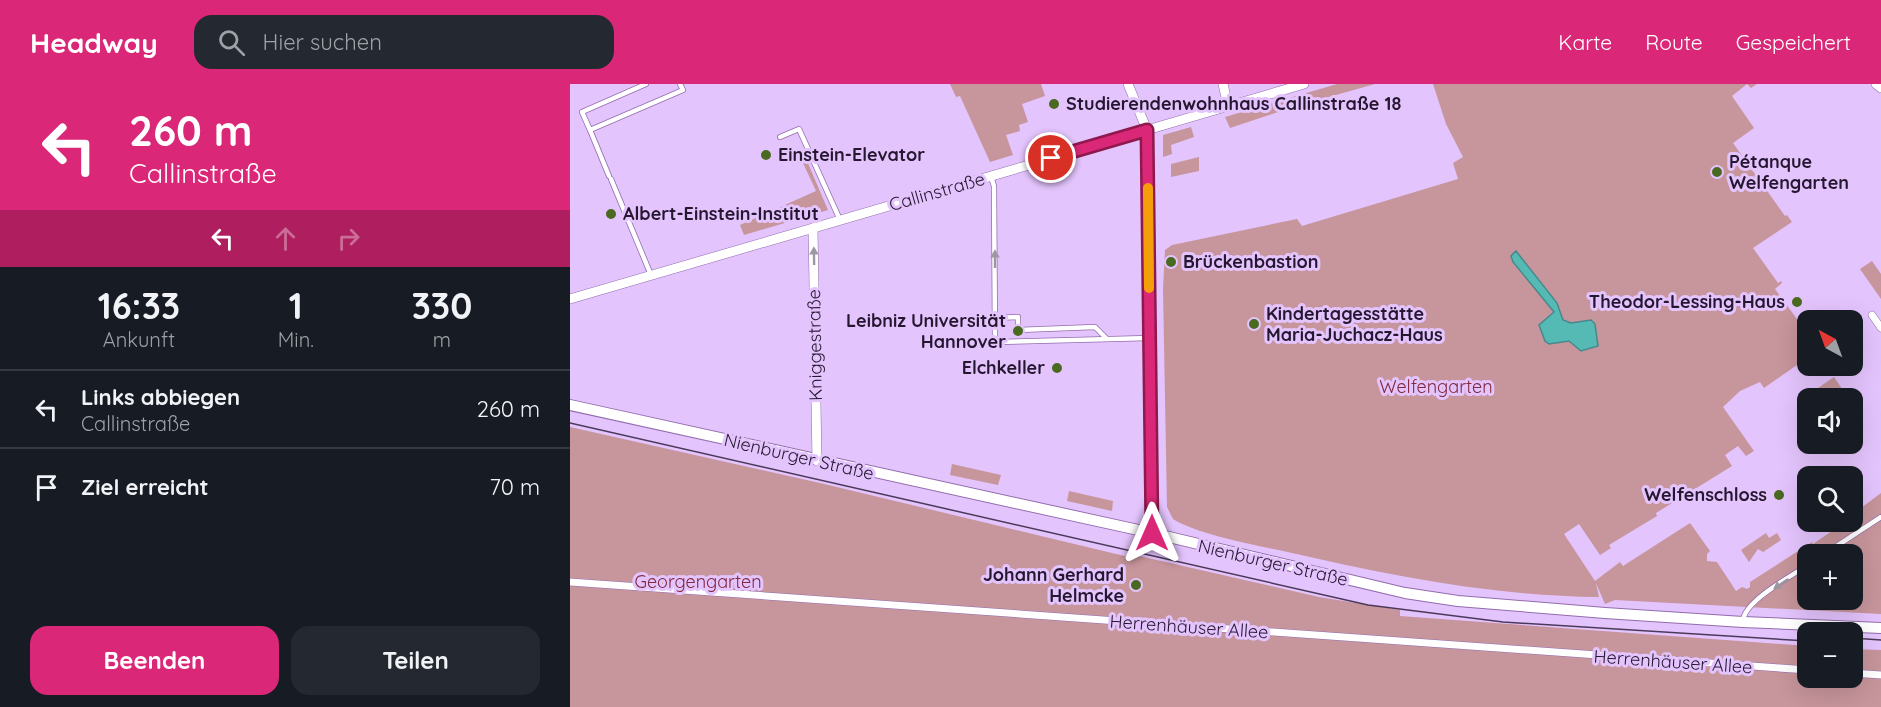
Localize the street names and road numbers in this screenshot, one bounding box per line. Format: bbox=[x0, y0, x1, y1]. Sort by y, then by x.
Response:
street label: Callinstraße bbox=[886, 167, 987, 216]
street label: Kniggestraße bbox=[802, 289, 827, 401]
street label: Nienburger Straße bbox=[722, 428, 876, 485]
street label: Nienburger Straße bbox=[1196, 534, 1350, 591]
street label: Herrenhäuser Allee bbox=[1109, 609, 1269, 644]
street label: Herrenhäuser Allee bbox=[1593, 644, 1753, 679]

